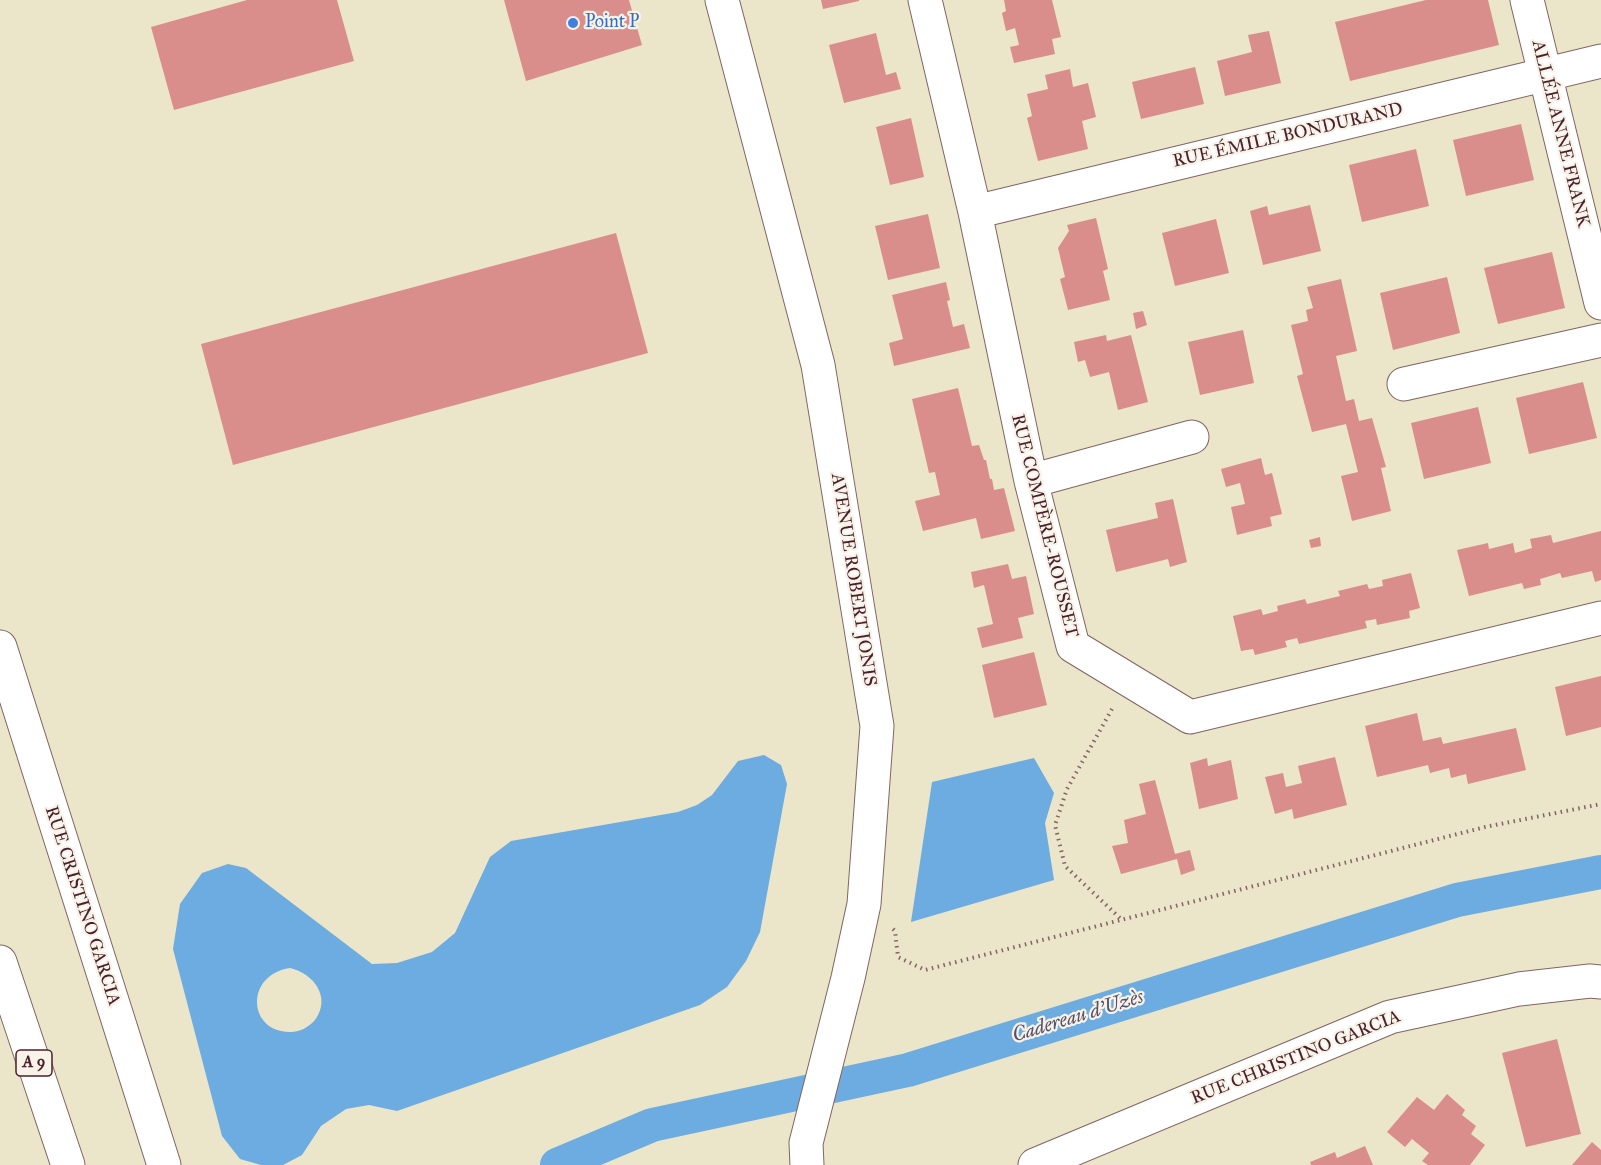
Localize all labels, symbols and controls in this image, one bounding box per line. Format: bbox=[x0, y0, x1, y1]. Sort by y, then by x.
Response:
place label: Point P bbox=[585, 12, 639, 34]
marker: Point P bbox=[566, 16, 580, 30]
street label: ALLÉE ANNE FRANK bbox=[1526, 38, 1594, 230]
street label: RUE ÉMILE BONDURAND bbox=[1171, 99, 1405, 173]
street label: RUE COMPÈRE-ROUSSET bbox=[1006, 412, 1082, 640]
street label: AVENUE ROBERT JONIS bbox=[825, 472, 881, 688]
street label: RUE CRISTINO GARCIA bbox=[40, 804, 124, 1008]
water label: Cadereau d'Uzès bbox=[1010, 986, 1146, 1048]
street label: RUE CHRISTINO GARCIA bbox=[1188, 1006, 1404, 1110]
road number: A 9 bbox=[16, 1050, 52, 1076]

